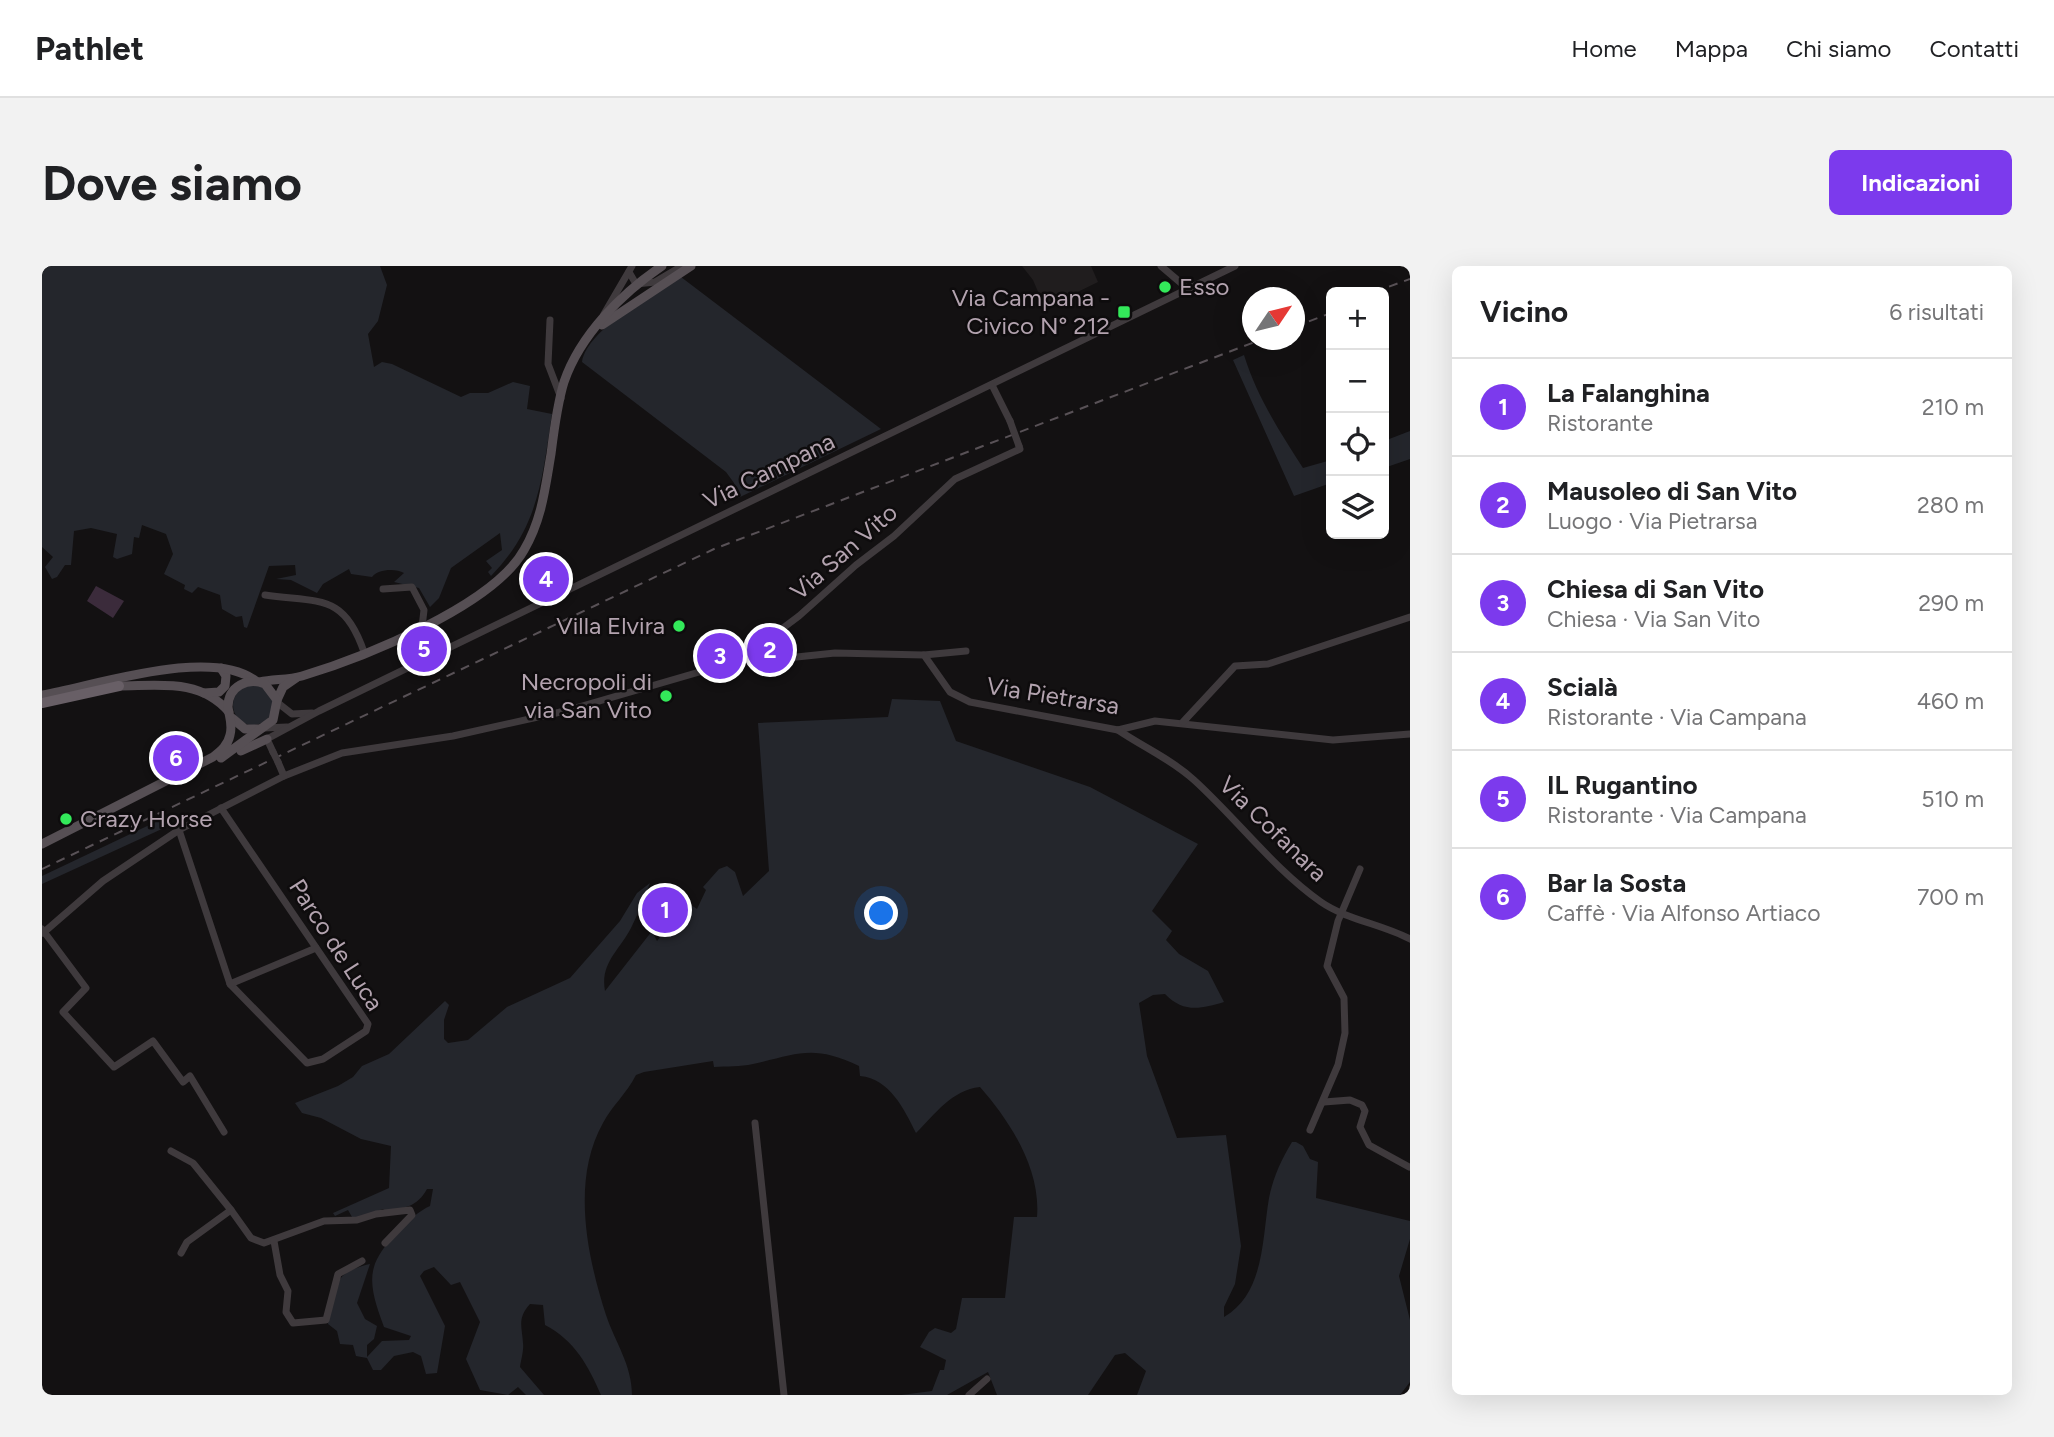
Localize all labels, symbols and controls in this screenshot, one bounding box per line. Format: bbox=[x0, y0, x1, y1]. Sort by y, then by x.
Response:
text: Pathlet bbox=[35, 29, 144, 68]
text: Home bbox=[1571, 34, 1637, 63]
text: Mappa bbox=[1675, 34, 1748, 63]
text: Chi siamo bbox=[1786, 34, 1891, 63]
text: Contatti bbox=[1929, 34, 2019, 63]
button: Indicazioni bbox=[1829, 150, 2012, 215]
text: Dove siamo bbox=[42, 153, 302, 212]
place label: Esso bbox=[1179, 272, 1230, 301]
marker: Esso bbox=[1157, 279, 1173, 295]
place label: Via Campana - Civico N° 212 bbox=[952, 283, 1110, 340]
north arrow bbox=[1242, 287, 1305, 350]
map controls bbox=[1326, 287, 1389, 539]
button: + bbox=[1326, 287, 1389, 350]
text: Vicino bbox=[1480, 293, 1568, 330]
text: 6 risultati bbox=[1889, 298, 1984, 326]
marker: Via Campana - Civico N° 212 bbox=[1116, 304, 1132, 320]
button: − bbox=[1326, 350, 1389, 413]
text: La Falanghina bbox=[1547, 377, 1710, 409]
text: 1 bbox=[1498, 393, 1508, 421]
text: 210 m bbox=[1922, 393, 1984, 421]
text: Ristorante bbox=[1547, 409, 1653, 437]
button: locate bbox=[1326, 413, 1389, 476]
street label: Via Campana bbox=[698, 426, 839, 515]
text: Mausoleo di San Vito bbox=[1547, 475, 1797, 507]
button: layers bbox=[1326, 476, 1389, 539]
text: 2 bbox=[1496, 491, 1510, 519]
text: 280 m bbox=[1917, 491, 1984, 519]
street label: Via San Vito bbox=[784, 497, 903, 606]
text: Luogo · Via Pietrarsa bbox=[1547, 507, 1758, 535]
pin: 4 bbox=[523, 553, 569, 605]
text: Chiesa di San Vito bbox=[1547, 573, 1764, 605]
text: 3 bbox=[1497, 589, 1509, 617]
text: 290 m bbox=[1918, 589, 1984, 617]
text: Chiesa · Via San Vito bbox=[1547, 605, 1760, 633]
place label: Villa Elvira bbox=[556, 611, 665, 640]
marker: Villa Elvira bbox=[671, 618, 687, 634]
pin: 5 bbox=[401, 623, 447, 675]
pin: 2 bbox=[747, 624, 793, 676]
pin: 3 bbox=[697, 630, 743, 682]
place label: Necropoli di via San Vito bbox=[521, 667, 652, 724]
street label: Via Pietrarsa bbox=[985, 671, 1121, 720]
text: Scialà bbox=[1547, 671, 1618, 703]
text: 4 bbox=[1496, 687, 1510, 715]
text: 460 m bbox=[1917, 687, 1984, 715]
marker: Necropoli di via San Vito bbox=[658, 688, 674, 704]
text: Ristorante · Via Campana bbox=[1547, 703, 1807, 731]
pin: 6 bbox=[153, 732, 199, 784]
text: IL Rugantino bbox=[1547, 769, 1698, 801]
street label: Via Cofanara bbox=[1213, 770, 1333, 887]
text: 5 bbox=[1496, 785, 1510, 813]
text: 510 m bbox=[1921, 785, 1984, 813]
text: Ristorante · Via Campana bbox=[1547, 801, 1807, 829]
place label: Crazy Horse bbox=[80, 804, 212, 833]
marker: Crazy Horse bbox=[58, 811, 74, 827]
text: Bar la Sosta bbox=[1547, 867, 1686, 899]
street label: Parco de Luca bbox=[283, 873, 390, 1016]
text: 6 bbox=[1496, 883, 1510, 911]
text: 700 m bbox=[1917, 883, 1984, 911]
pin: 1 bbox=[642, 884, 688, 936]
your location bbox=[864, 896, 898, 930]
text: Caffè · Via Alfonso Artiaco bbox=[1547, 899, 1821, 927]

